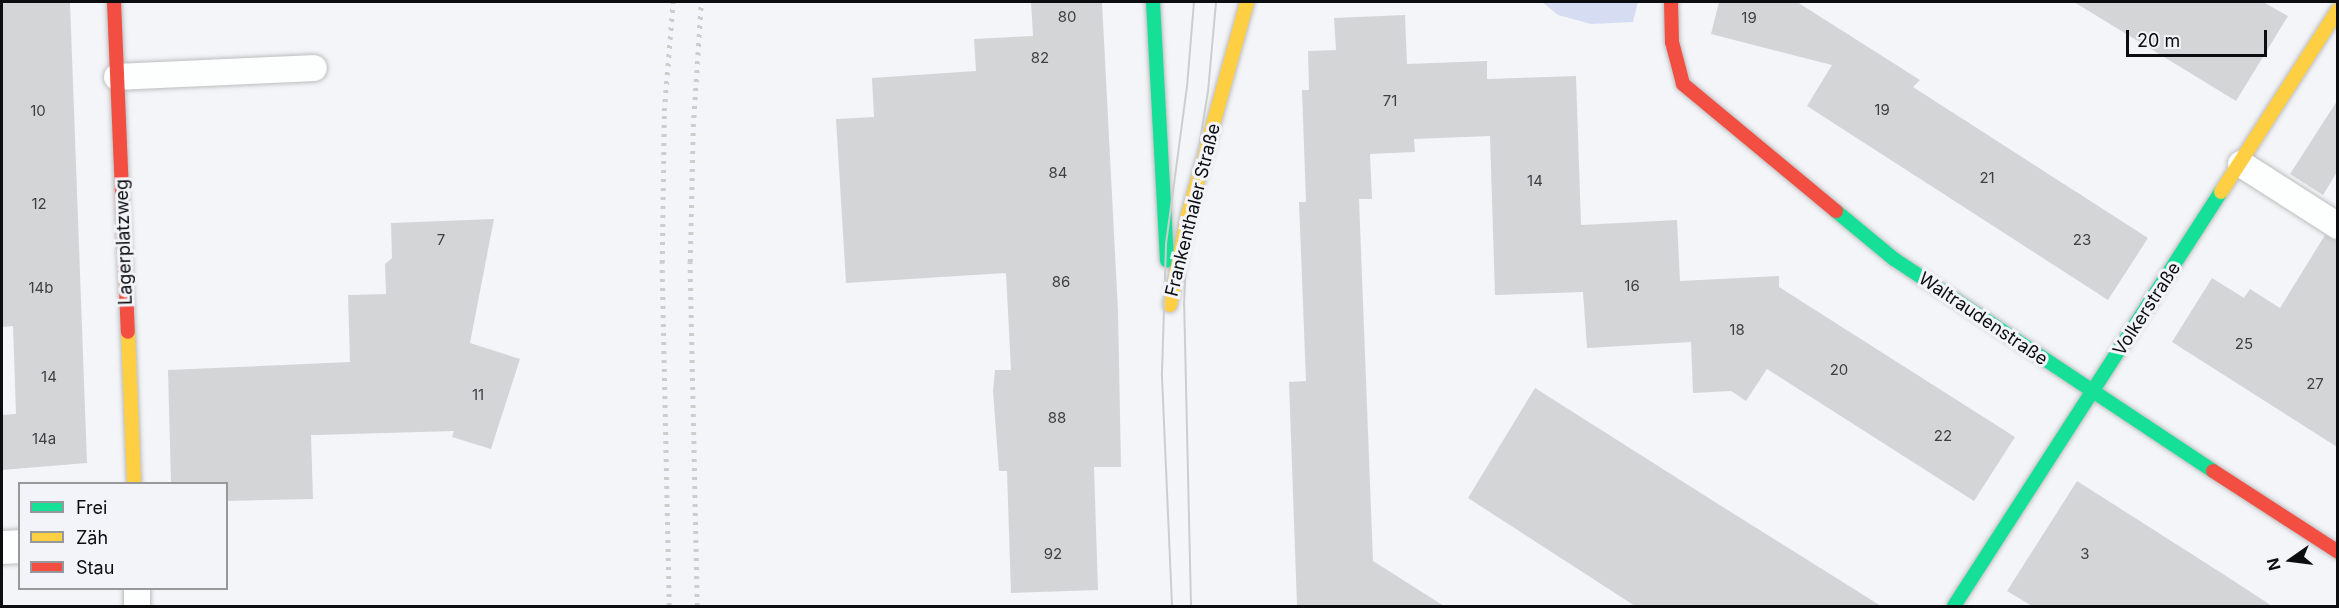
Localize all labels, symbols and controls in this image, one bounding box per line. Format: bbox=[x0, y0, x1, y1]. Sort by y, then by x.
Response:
house number: 80 bbox=[1058, 8, 1076, 26]
house number: 19 bbox=[1741, 9, 1757, 27]
scale bar bbox=[2129, 18, 2270, 56]
text: 20 m bbox=[2137, 30, 2180, 51]
house number: 82 bbox=[1031, 49, 1049, 67]
house number: 71 bbox=[1383, 92, 1397, 110]
house number: 19 bbox=[1874, 101, 1890, 119]
house number: 10 bbox=[30, 102, 46, 120]
street label: Frankenthaler Straße bbox=[1161, 121, 1225, 299]
house number: 84 bbox=[1049, 164, 1067, 182]
house number: 21 bbox=[1979, 169, 1995, 187]
house number: 14 bbox=[1527, 172, 1543, 190]
street label: Lagerplatzweg bbox=[111, 179, 137, 305]
house number: 12 bbox=[31, 195, 47, 213]
house number: 7 bbox=[437, 231, 445, 249]
house number: 23 bbox=[2073, 231, 2091, 249]
street label: Volkerstraße bbox=[2109, 258, 2185, 360]
street label: Waltraudenstraße bbox=[1914, 268, 2052, 370]
house number: 86 bbox=[1052, 273, 1070, 291]
house number: 16 bbox=[1624, 277, 1640, 295]
house number: 14b bbox=[29, 279, 53, 297]
house number: 18 bbox=[1729, 321, 1745, 339]
house number: 25 bbox=[2235, 335, 2253, 353]
house number: 20 bbox=[1830, 361, 1848, 379]
house number: 14 bbox=[41, 368, 57, 386]
house number: 27 bbox=[2306, 375, 2324, 393]
house number: 11 bbox=[472, 386, 484, 404]
house number: 88 bbox=[1048, 409, 1066, 427]
house number: 22 bbox=[1934, 427, 1952, 445]
house number: 14a bbox=[32, 430, 56, 448]
legend bbox=[18, 482, 228, 590]
text: Frei bbox=[76, 497, 107, 518]
text: Zäh bbox=[76, 527, 108, 548]
north arrow bbox=[2261, 530, 2321, 590]
house number: 92 bbox=[1044, 545, 1062, 563]
house number: 3 bbox=[2080, 545, 2090, 563]
text: N bbox=[2262, 556, 2285, 573]
text: Stau bbox=[76, 557, 114, 578]

